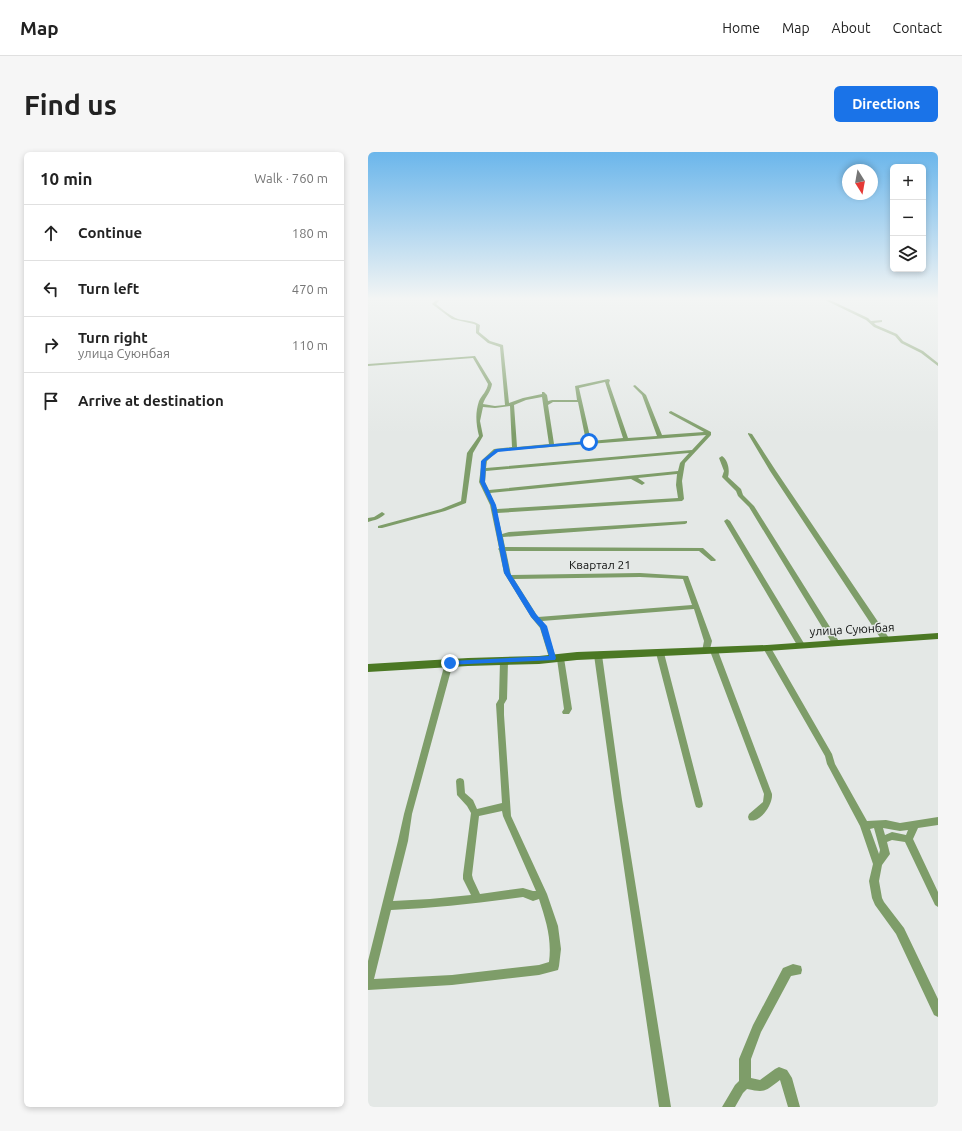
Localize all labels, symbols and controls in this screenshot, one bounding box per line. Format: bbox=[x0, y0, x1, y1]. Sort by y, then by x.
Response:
text: Map bbox=[20, 17, 59, 39]
text: Home bbox=[722, 20, 760, 36]
text: Map bbox=[782, 20, 810, 36]
text: About bbox=[832, 20, 871, 36]
text: Contact bbox=[893, 20, 942, 36]
button: Directions bbox=[834, 86, 938, 122]
text: Find us bbox=[24, 89, 117, 120]
north arrow bbox=[842, 164, 878, 200]
map controls bbox=[890, 164, 926, 272]
button: + bbox=[890, 164, 926, 200]
text: 10 min bbox=[40, 169, 93, 188]
text: Walk · 760 m bbox=[254, 171, 328, 185]
button: − bbox=[890, 200, 926, 236]
icon: ahead bbox=[40, 222, 62, 244]
text: Continue bbox=[78, 224, 142, 241]
text: 180 m bbox=[292, 226, 328, 240]
button: layers bbox=[890, 236, 926, 272]
icon: left bbox=[40, 278, 62, 300]
text: Turn left bbox=[78, 280, 139, 297]
text: 470 m bbox=[292, 282, 328, 296]
text: Turn right bbox=[78, 329, 148, 346]
icon: right bbox=[40, 334, 62, 356]
text: 110 m bbox=[292, 338, 328, 352]
text: улица Суюнбая bbox=[78, 346, 170, 360]
icon: arrive bbox=[40, 390, 62, 412]
text: Arrive at destination bbox=[78, 392, 224, 409]
route start bbox=[580, 433, 598, 451]
street label: Квартал 21 bbox=[569, 558, 631, 571]
street label: улица Суюнбая bbox=[809, 620, 895, 638]
route end bbox=[441, 654, 459, 672]

